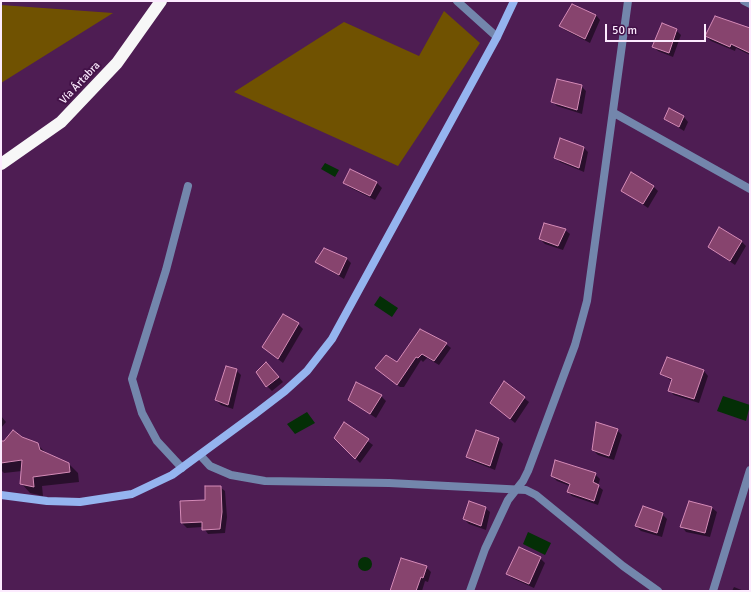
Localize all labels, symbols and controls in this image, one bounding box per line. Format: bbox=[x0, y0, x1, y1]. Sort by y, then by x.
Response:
scale bar bbox=[607, 16, 708, 42]
text: 50 m bbox=[612, 23, 637, 38]
street label: Vía Ártabra bbox=[57, 59, 103, 107]

